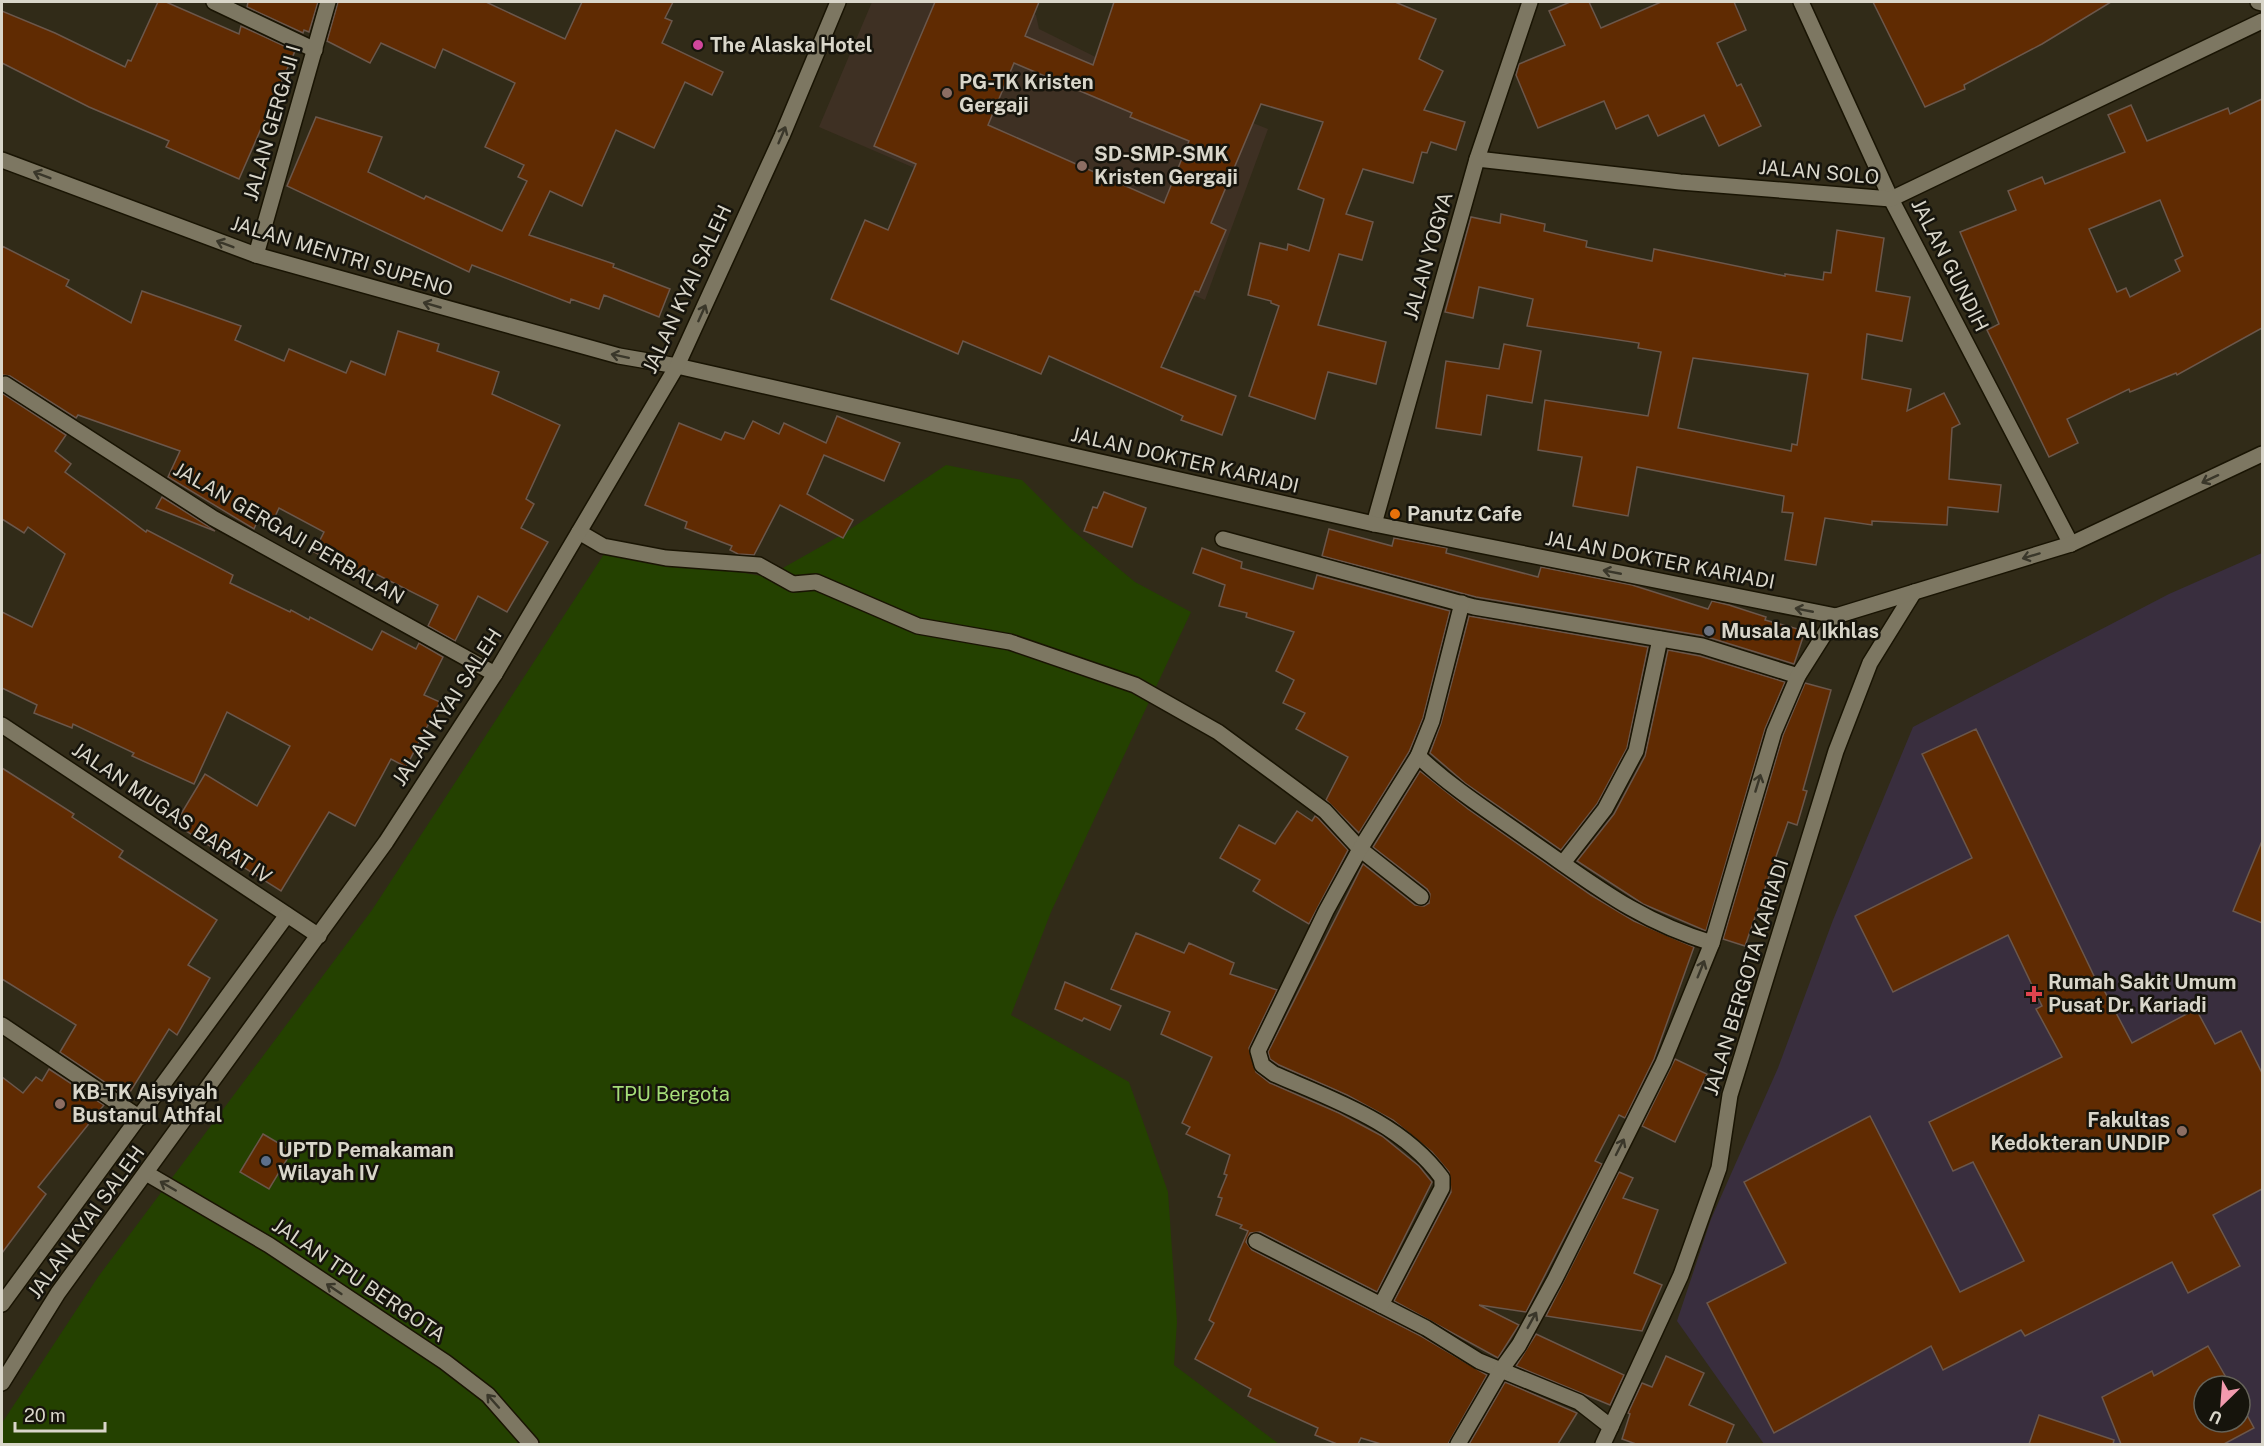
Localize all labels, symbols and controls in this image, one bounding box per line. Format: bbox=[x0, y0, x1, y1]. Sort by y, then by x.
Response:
place label: The Alaska Hotel bbox=[710, 33, 872, 57]
marker: The Alaska Hotel bbox=[691, 38, 705, 52]
street label: JALAN GERGAJI I bbox=[238, 42, 306, 204]
place label: PG-TK Kristen Gergaji bbox=[959, 70, 1094, 117]
marker: PG-TK Kristen Gergaji bbox=[940, 86, 954, 100]
one-way arrow bbox=[777, 126, 788, 144]
place label: SD-SMP-SMK Kristen Gergaji bbox=[1094, 142, 1238, 189]
street label: JALAN SOLO bbox=[1758, 155, 1880, 189]
marker: SD-SMP-SMK Kristen Gergaji bbox=[1075, 159, 1089, 173]
one-way arrow bbox=[33, 169, 52, 180]
street label: JALAN YOGYA bbox=[1398, 189, 1458, 323]
street label: JALAN GUNDIH bbox=[1906, 195, 1994, 335]
street label: JALAN KYAI SALEH bbox=[637, 201, 737, 377]
street label: JALAN MENTRI SUPENO bbox=[228, 211, 456, 301]
one-way arrow bbox=[216, 237, 234, 248]
one-way arrow bbox=[423, 298, 442, 310]
one-way arrow bbox=[696, 304, 708, 322]
one-way arrow bbox=[611, 349, 630, 361]
street label: JALAN DOKTER KARIADI bbox=[1069, 422, 1301, 498]
street label: JALAN GERGAJI PERBALAN bbox=[169, 457, 409, 609]
one-way arrow bbox=[2201, 473, 2219, 485]
place label: Panutz Cafe bbox=[1407, 502, 1522, 526]
marker: Panutz Cafe bbox=[1388, 507, 1402, 521]
street label: JALAN DOKTER KARIADI bbox=[1543, 526, 1777, 594]
one-way arrow bbox=[2022, 551, 2041, 562]
one-way arrow bbox=[1603, 566, 1623, 577]
one-way arrow bbox=[1794, 604, 1814, 615]
place label: Musala Al Ikhlas bbox=[1721, 619, 1879, 643]
street label: JALAN KYAI SALEH bbox=[387, 624, 507, 790]
marker: Musala Al Ikhlas bbox=[1702, 624, 1716, 638]
street label: JALAN MUGAS BARAT IV bbox=[68, 737, 276, 889]
one-way arrow bbox=[1753, 774, 1764, 793]
street label: JALAN BERGOTA KARIADI bbox=[1699, 856, 1793, 1098]
one-way arrow bbox=[1696, 961, 1707, 979]
place label: Rumah Sakit Umum Pusat Dr. Kariadi bbox=[2048, 970, 2236, 1017]
marker: Rumah Sakit Umum Pusat Dr. Kariadi bbox=[2025, 985, 2043, 1003]
place label: KB-TK Aisyiyah Bustanul Athfal bbox=[72, 1080, 222, 1127]
park label: TPU Bergota bbox=[612, 1082, 730, 1106]
marker: KB-TK Aisyiyah Bustanul Athfal bbox=[53, 1097, 67, 1111]
place label: Fakultas Kedokteran UNDIP bbox=[1991, 1108, 2170, 1155]
marker: Fakultas Kedokteran UNDIP bbox=[2175, 1124, 2189, 1138]
place label: UPTD Pemakaman Wilayah IV bbox=[278, 1138, 454, 1185]
one-way arrow bbox=[1615, 1138, 1626, 1156]
street label: JALAN KYAI SALEH bbox=[23, 1141, 149, 1303]
marker: UPTD Pemakaman Wilayah IV bbox=[259, 1154, 273, 1168]
one-way arrow bbox=[160, 1179, 177, 1191]
street label: JALAN TPU BERGOTA bbox=[268, 1213, 450, 1347]
one-way arrow bbox=[326, 1283, 342, 1295]
one-way arrow bbox=[1527, 1312, 1538, 1330]
north arrow bbox=[2192, 1374, 2252, 1434]
one-way arrow bbox=[486, 1393, 500, 1408]
scale bar bbox=[15, 1395, 105, 1433]
text: 20 m bbox=[24, 1405, 66, 1426]
text: U bbox=[2207, 1406, 2225, 1428]

